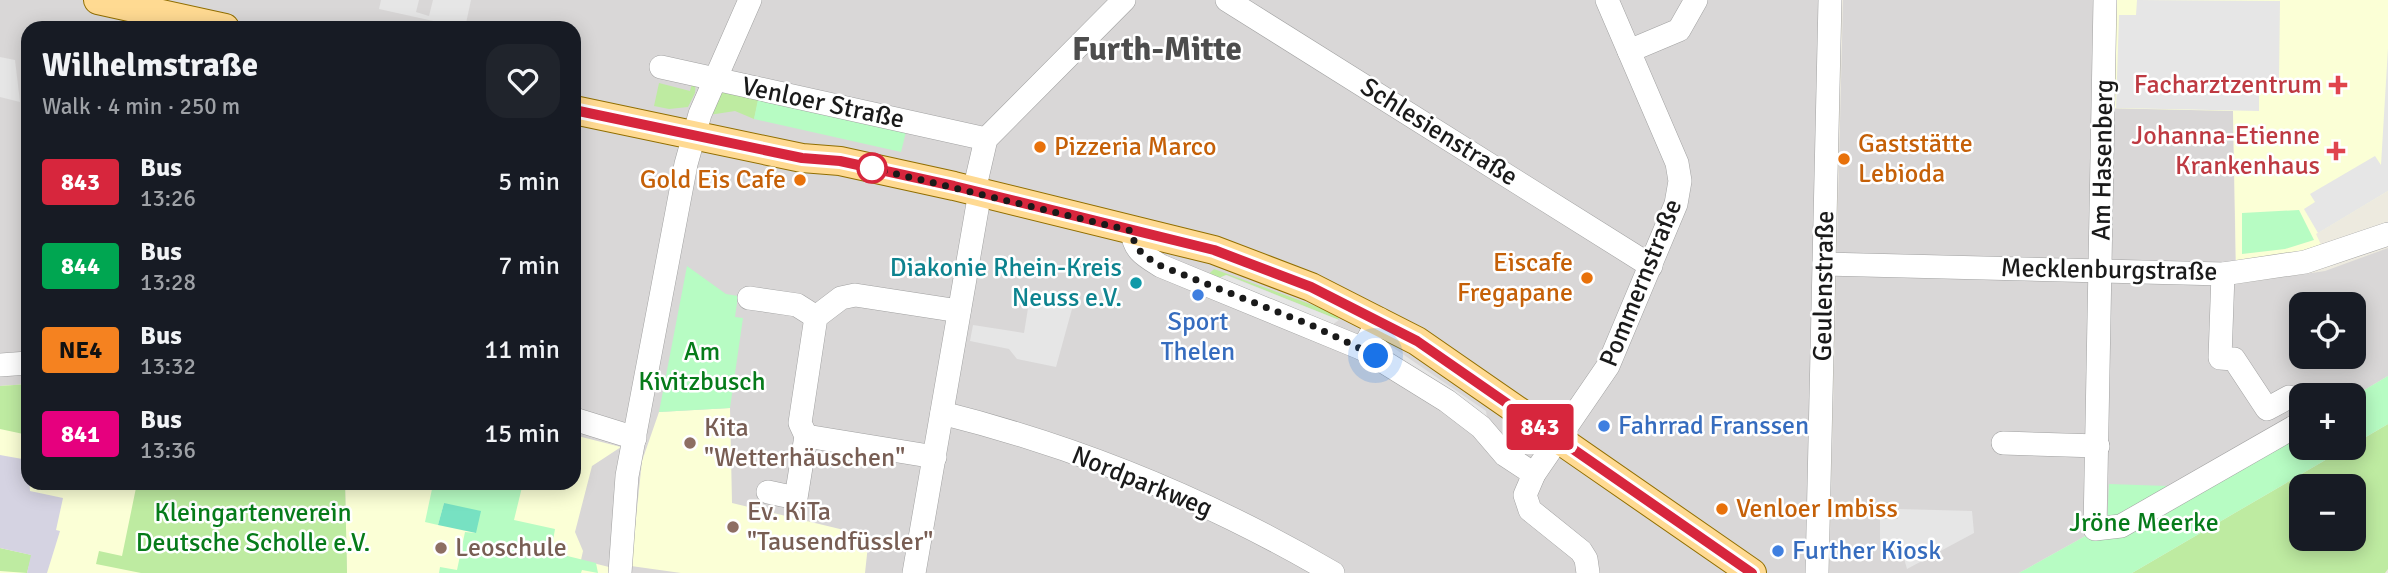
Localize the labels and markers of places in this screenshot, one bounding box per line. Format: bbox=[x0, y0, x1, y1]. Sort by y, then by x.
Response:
place label: Facharztzentrum bbox=[2134, 69, 2322, 101]
marker: Facharztzentrum bbox=[2328, 75, 2348, 95]
place label: Johanna-Etienne Krankenhaus bbox=[2132, 120, 2320, 182]
place label: Gaststätte Lebioda bbox=[1858, 128, 1973, 190]
place label: Pizzeria Marco bbox=[1054, 131, 1217, 163]
marker: Pizzeria Marco bbox=[1032, 139, 1048, 155]
marker: Johanna-Etienne Krankenhaus bbox=[2326, 141, 2346, 161]
marker: Gaststätte Lebioda bbox=[1836, 151, 1852, 167]
unlabelled marker bbox=[857, 153, 887, 183]
place label: Gold Eis Cafe bbox=[640, 164, 786, 196]
marker: Gold Eis Cafe bbox=[792, 172, 808, 188]
place label: Eiscafe Fregapane bbox=[1457, 247, 1573, 309]
place label: Diakonie Rhein-Kreis Neuss e.V. bbox=[890, 252, 1122, 314]
marker: Eiscafe Fregapane bbox=[1579, 270, 1595, 286]
marker: Diakonie Rhein-Kreis Neuss e.V. bbox=[1128, 275, 1144, 291]
marker: Sport Thelen bbox=[1190, 287, 1206, 303]
place label: Sport Thelen bbox=[1161, 306, 1235, 368]
place label: Fahrrad Franssen bbox=[1618, 410, 1809, 442]
place label: Kita "Wetterhäuschen" bbox=[704, 412, 905, 474]
marker: Fahrrad Franssen bbox=[1596, 418, 1612, 434]
marker: Kita "Wetterhäuschen" bbox=[682, 435, 698, 451]
place label: Venloer Imbiss bbox=[1736, 493, 1898, 525]
place label: Ev. KiTa "Tausendfüssler" bbox=[747, 496, 933, 558]
marker: Venloer Imbiss bbox=[1714, 501, 1730, 517]
marker: Ev. KiTa "Tausendfüssler" bbox=[725, 519, 741, 535]
place label: Leoschule bbox=[455, 532, 567, 564]
place label: Further Kiosk bbox=[1792, 535, 1941, 567]
marker: Leoschule bbox=[433, 540, 449, 556]
marker: Further Kiosk bbox=[1770, 543, 1786, 559]

